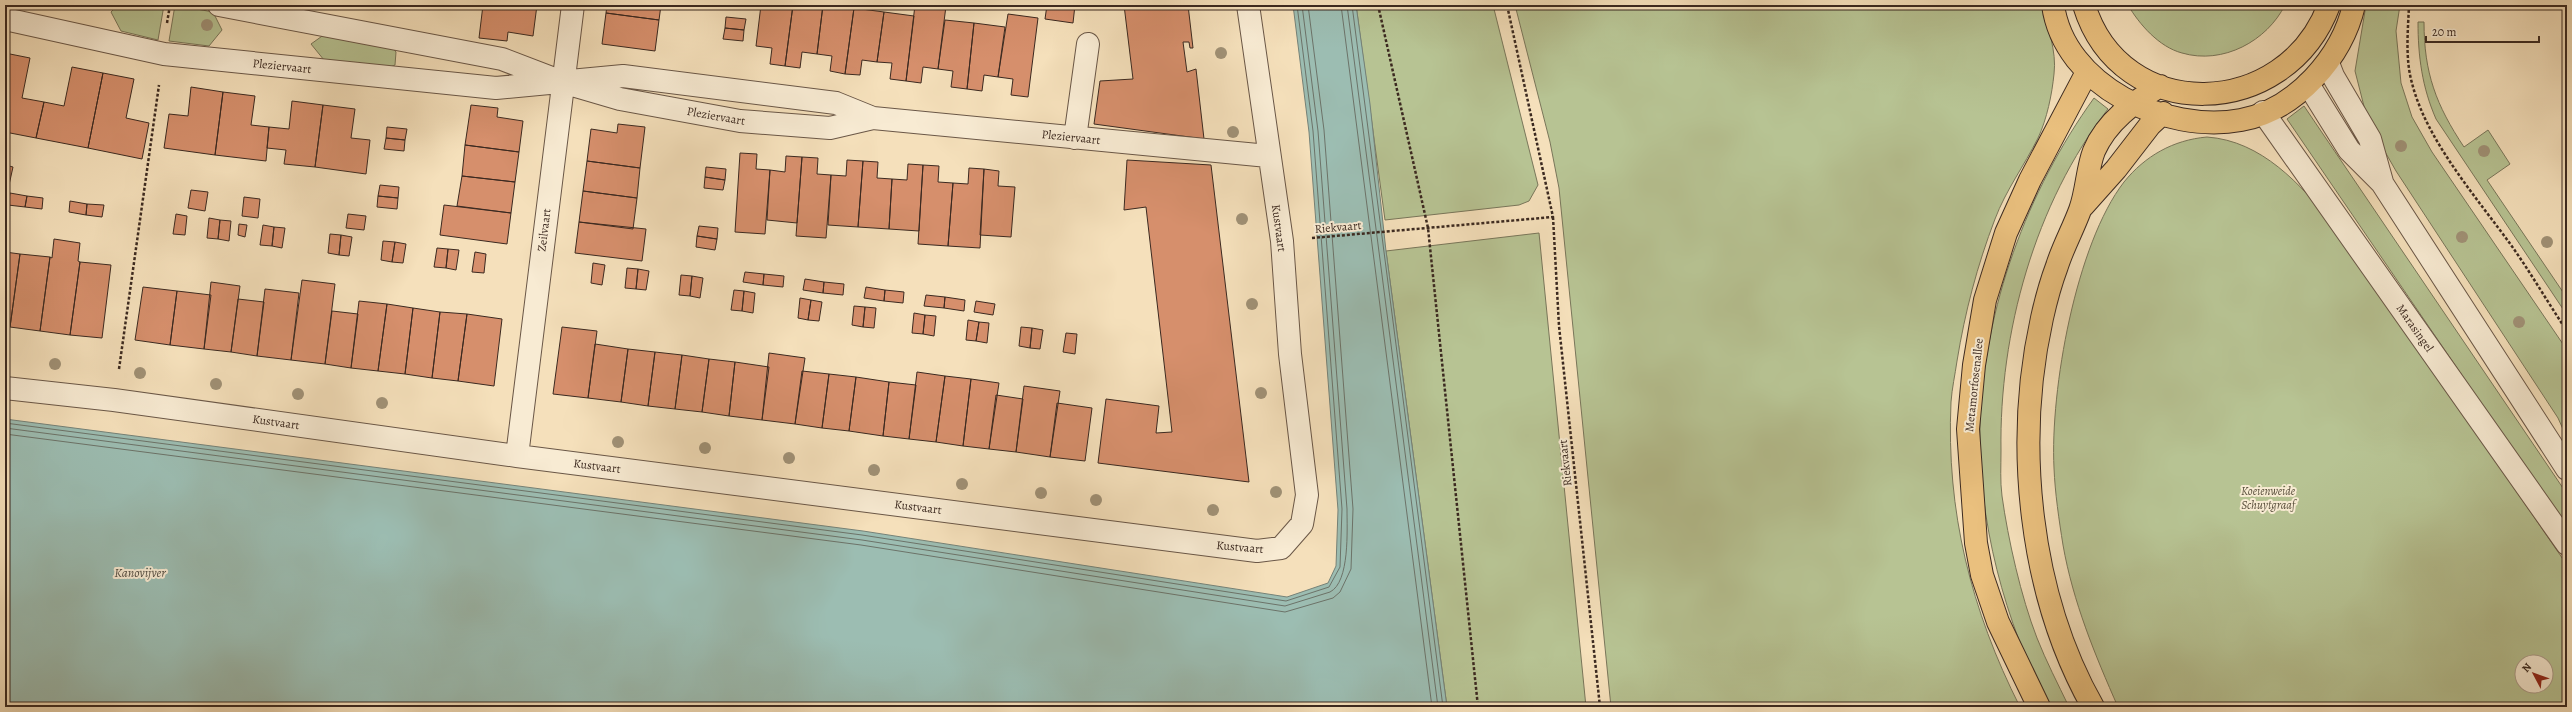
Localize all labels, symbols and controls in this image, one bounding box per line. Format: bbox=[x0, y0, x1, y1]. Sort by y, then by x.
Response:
scale bar bbox=[2426, 18, 2539, 44]
text: 20 m bbox=[2432, 24, 2456, 40]
street label: Pleziervaart bbox=[252, 55, 312, 77]
street label: Pleziervaart bbox=[686, 103, 746, 129]
street label: Pleziervaart bbox=[1041, 126, 1101, 148]
street label: Kustvaart bbox=[1268, 203, 1290, 253]
street label: Zeilvaart bbox=[533, 208, 555, 252]
street label: Riekvaart bbox=[1314, 217, 1362, 237]
street label: Marasingel bbox=[2393, 301, 2437, 355]
street label: Metamorfosenallee bbox=[1961, 337, 1987, 433]
street label: Kustvaart bbox=[251, 411, 301, 433]
street label: Riekvaart bbox=[1555, 439, 1575, 487]
street label: Kustvaart bbox=[572, 455, 622, 477]
park label: Koeienweide Schuytgraaf bbox=[2241, 483, 2298, 513]
street label: Kustvaart bbox=[893, 496, 943, 518]
street label: Kustvaart bbox=[1216, 537, 1264, 557]
water label: Kanovijver bbox=[114, 564, 166, 581]
north arrow bbox=[2514, 654, 2554, 694]
text: N bbox=[2519, 660, 2535, 676]

